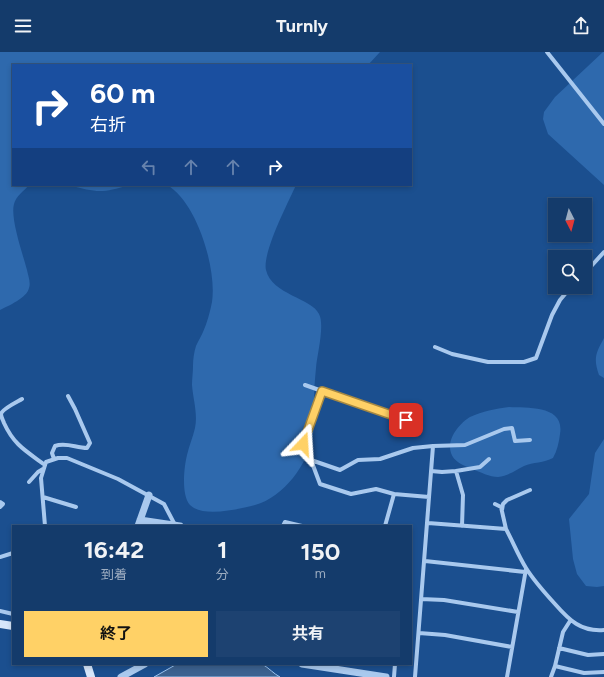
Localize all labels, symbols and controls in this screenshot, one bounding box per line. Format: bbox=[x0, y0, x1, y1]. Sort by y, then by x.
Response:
icon: menu bbox=[12, 15, 34, 37]
text: Turnly bbox=[276, 15, 328, 37]
icon: share bbox=[570, 15, 592, 37]
text: 60 m bbox=[90, 76, 155, 110]
icon: right bbox=[24, 80, 76, 132]
text: 右折 bbox=[90, 114, 126, 136]
icon: left bbox=[138, 156, 160, 178]
icon: ahead bbox=[180, 156, 202, 178]
icon: ahead bbox=[222, 156, 244, 178]
icon: right bbox=[264, 156, 286, 178]
north arrow bbox=[548, 198, 592, 242]
map controls bbox=[548, 198, 592, 294]
button: search bbox=[548, 250, 592, 294]
pin bbox=[389, 403, 423, 437]
icon: arrive bbox=[395, 409, 417, 431]
position arrow bbox=[282, 423, 324, 465]
text: 16:42 bbox=[84, 535, 144, 564]
text: 1 bbox=[217, 535, 227, 564]
text: 150 bbox=[301, 537, 340, 566]
text: m bbox=[315, 566, 326, 581]
text: 到着 bbox=[101, 567, 127, 582]
text: 分 bbox=[216, 567, 229, 582]
button: 終了 bbox=[24, 611, 208, 657]
button: 共有 bbox=[216, 611, 400, 657]

